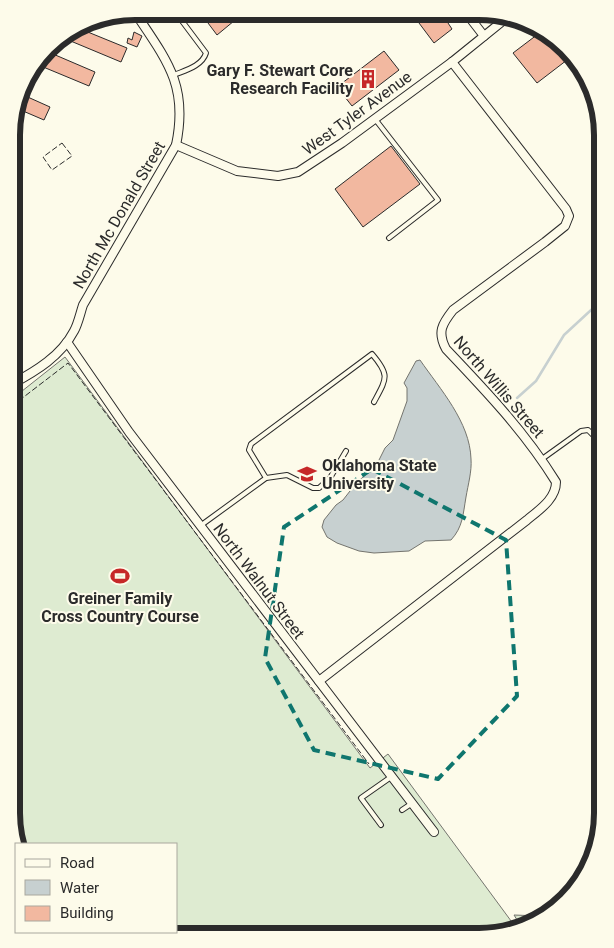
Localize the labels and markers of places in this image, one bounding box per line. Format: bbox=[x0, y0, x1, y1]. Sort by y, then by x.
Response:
place label: Gary F. Stewart Core Research Facility bbox=[206, 61, 354, 98]
building icon: Gary F. Stewart Core Research Facility bbox=[357, 68, 379, 90]
place label: Oklahoma State University bbox=[322, 456, 437, 493]
school or university icon: Oklahoma State University bbox=[296, 463, 318, 485]
sports icon: Greiner Family Cross Country Course bbox=[109, 565, 131, 587]
place label: Greiner Family Cross Country Course bbox=[41, 589, 199, 626]

